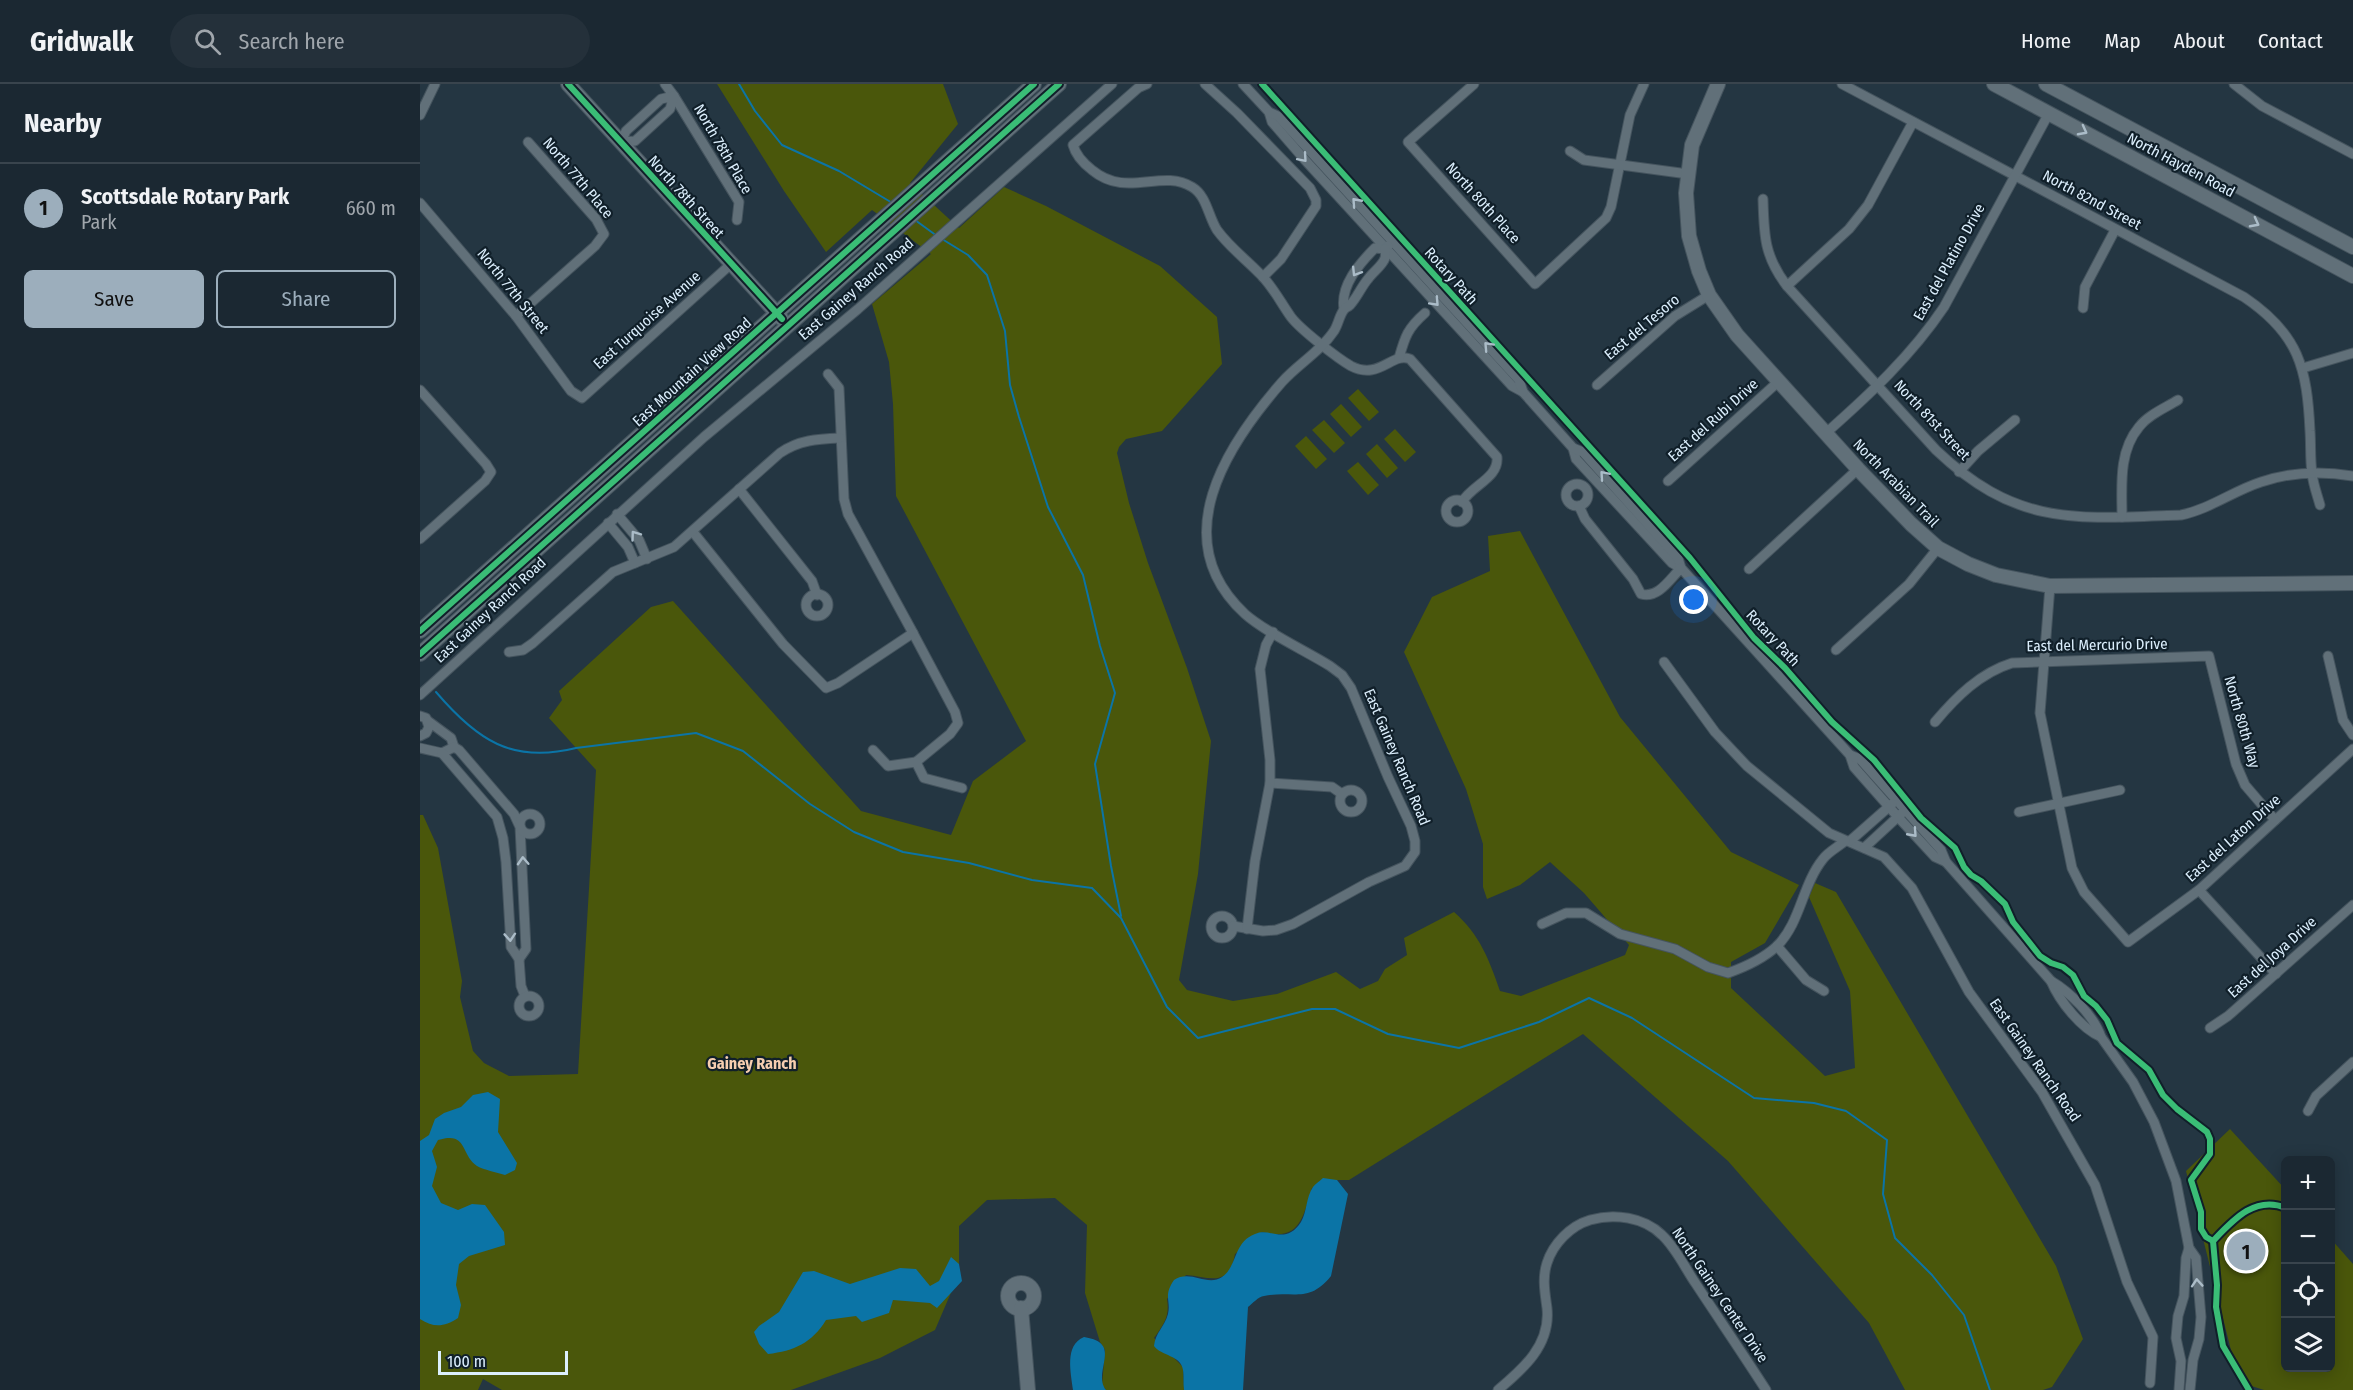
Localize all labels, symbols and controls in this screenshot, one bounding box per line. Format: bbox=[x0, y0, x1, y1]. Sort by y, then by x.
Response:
search box bbox=[170, 14, 590, 68]
text: Gridwalk bbox=[30, 25, 134, 58]
icon: search bbox=[191, 25, 224, 58]
text: Search here bbox=[239, 28, 345, 55]
text: Home bbox=[2021, 28, 2071, 54]
text: Map bbox=[2104, 28, 2141, 54]
text: About bbox=[2174, 28, 2225, 54]
text: Contact bbox=[2258, 28, 2323, 54]
street label: North 78th Place bbox=[690, 101, 756, 197]
text: Nearby bbox=[24, 108, 101, 139]
one-way arrow bbox=[2077, 124, 2087, 135]
street label: North Hayden Road bbox=[2124, 129, 2238, 201]
street label: North 77th Place bbox=[539, 134, 617, 222]
one-way arrow bbox=[1296, 151, 1307, 162]
street label: North 78th Street bbox=[644, 152, 728, 242]
street label: North 80th Place bbox=[1442, 159, 1524, 247]
street label: North 82nd Street bbox=[2040, 166, 2144, 234]
text: Scottsdale Rotary Park bbox=[81, 183, 289, 210]
text: 1 bbox=[39, 196, 48, 220]
text: 660 m bbox=[346, 196, 396, 220]
one-way arrow bbox=[1352, 199, 1363, 209]
street label: East del Platino Drive bbox=[1909, 201, 1989, 323]
text: Park bbox=[81, 210, 117, 234]
one-way arrow bbox=[2248, 216, 2259, 227]
street label: East Gainey Ranch Road bbox=[795, 234, 917, 344]
street label: Rotary Path bbox=[1421, 244, 1481, 308]
street label: North 77th Street bbox=[473, 245, 553, 337]
one-way arrow bbox=[1352, 265, 1363, 276]
street label: East Turquoise Avenue bbox=[590, 267, 704, 373]
button: Save bbox=[24, 270, 204, 328]
button: Share bbox=[216, 270, 396, 328]
street label: East del Tesoro bbox=[1601, 290, 1683, 364]
one-way arrow bbox=[1428, 296, 1439, 306]
street label: East Mountain View Road bbox=[629, 314, 755, 430]
one-way arrow bbox=[1484, 343, 1495, 353]
street label: East del Rubi Drive bbox=[1664, 375, 1762, 465]
street label: North 81st Street bbox=[1890, 376, 1974, 464]
street label: North Arabian Trail bbox=[1849, 435, 1943, 531]
one-way arrow bbox=[1600, 471, 1611, 482]
one-way arrow bbox=[631, 531, 642, 542]
street label: East Gainey Ranch Road bbox=[430, 554, 550, 666]
your location bbox=[1679, 585, 1708, 614]
street label: Rotary Path bbox=[1742, 606, 1804, 670]
street label: East del Mercurio Drive bbox=[2026, 635, 2168, 655]
street label: North 80th Way bbox=[2220, 674, 2264, 770]
street label: East Gainey Ranch Road bbox=[1360, 686, 1434, 828]
street label: East del Laton Drive bbox=[2182, 791, 2284, 885]
one-way arrow bbox=[1906, 826, 1917, 836]
one-way arrow bbox=[516, 856, 529, 865]
street label: East del Joya Drive bbox=[2224, 913, 2320, 1001]
one-way arrow bbox=[504, 932, 517, 941]
street label: East Gainey Ranch Road bbox=[1986, 995, 2084, 1125]
district label: Gainey Ranch bbox=[707, 1054, 797, 1073]
map controls bbox=[2281, 1156, 2335, 1372]
button: + bbox=[2281, 1156, 2335, 1210]
button: − bbox=[2281, 1210, 2335, 1264]
street label: North Gainey Center Drive bbox=[1668, 1224, 1772, 1366]
pin: 1 bbox=[2226, 1228, 2266, 1274]
button: locate bbox=[2281, 1264, 2335, 1318]
one-way arrow bbox=[2191, 1278, 2204, 1287]
button: layers bbox=[2281, 1318, 2335, 1372]
scale bar bbox=[438, 1348, 568, 1376]
text: 100 m bbox=[447, 1352, 486, 1371]

